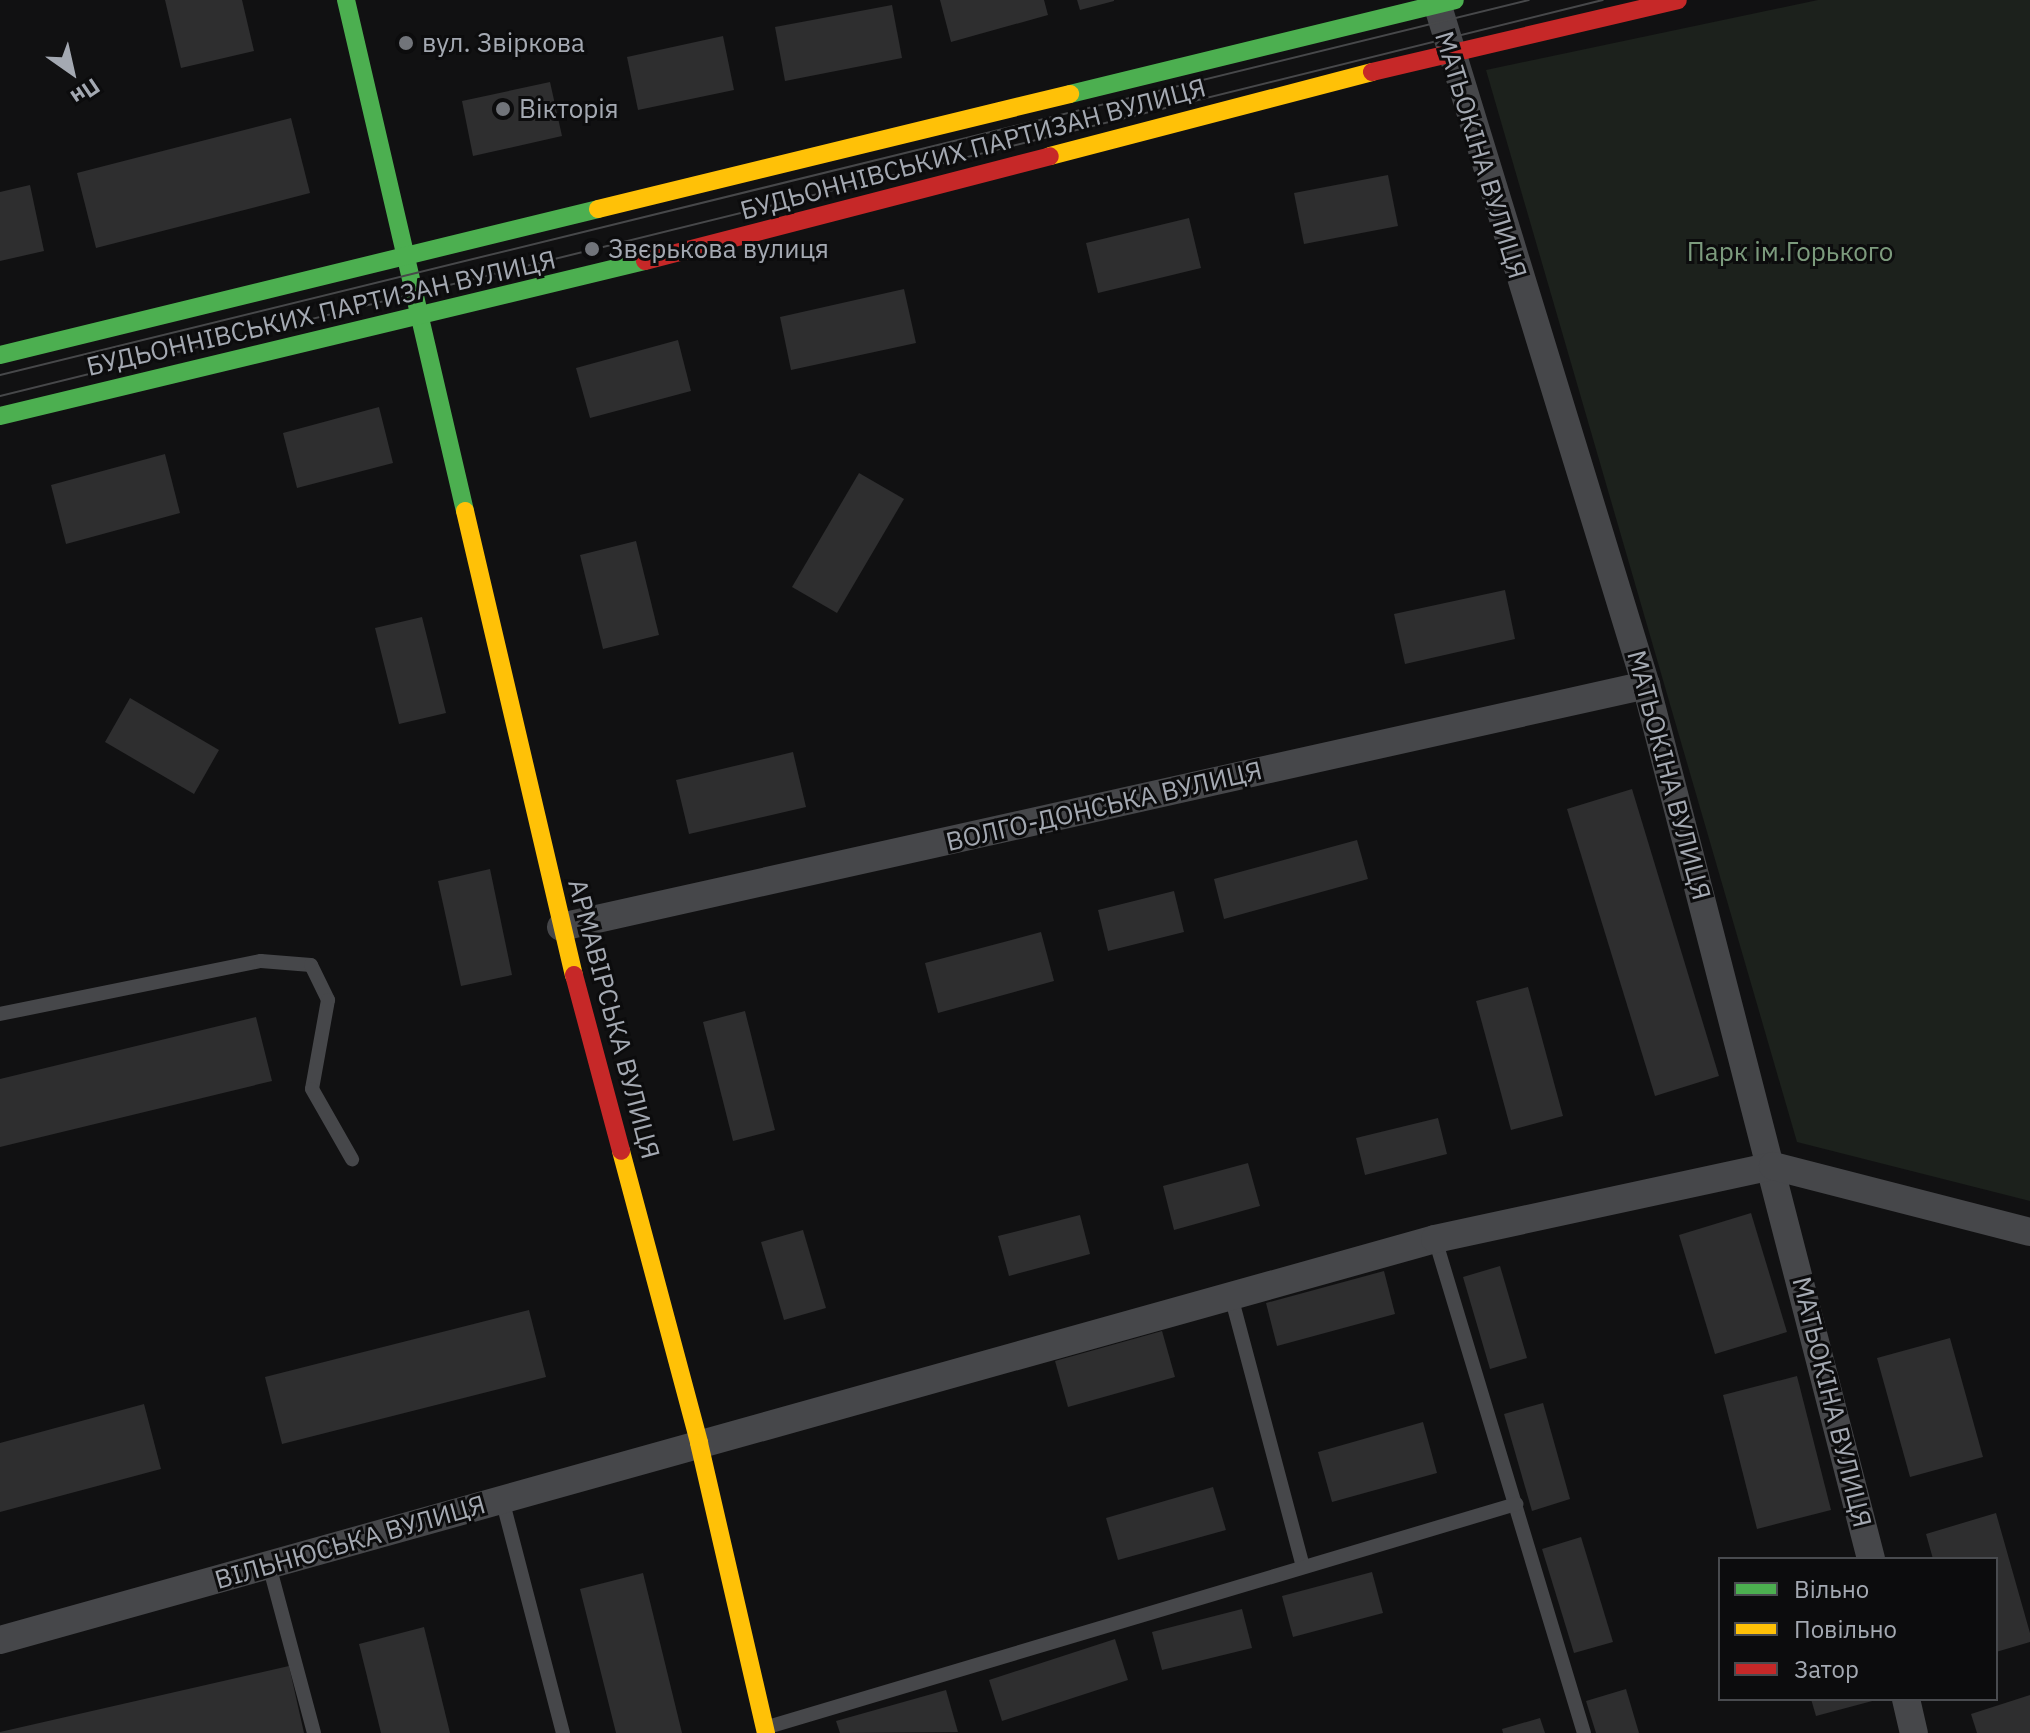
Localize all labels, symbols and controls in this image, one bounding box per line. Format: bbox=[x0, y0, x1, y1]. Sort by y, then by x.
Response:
place label: вул. Звіркова bbox=[422, 27, 585, 59]
street label: МАТЬОКІНА ВУЛИЦЯ bbox=[1429, 28, 1533, 282]
north arrow bbox=[32, 32, 112, 112]
marker: вул. Звіркова bbox=[397, 34, 415, 52]
text: Пн bbox=[66, 72, 106, 112]
street label: БУДЬОННІВСЬКИХ ПАРТИЗАН ВУЛИЦЯ bbox=[737, 72, 1209, 226]
place label: Вікторія bbox=[519, 93, 619, 125]
marker: Вікторія bbox=[494, 100, 512, 118]
place label: Звєрькова вулиця bbox=[608, 233, 829, 265]
park label: Парк iм.Горького bbox=[1687, 236, 1893, 268]
marker: Звєрькова вулиця bbox=[583, 240, 601, 258]
street label: БУДЬОННІВСЬКИХ ПАРТИЗАН ВУЛИЦЯ bbox=[83, 244, 559, 382]
street label: МАТЬОКІНА ВУЛИЦЯ bbox=[1621, 647, 1717, 903]
street label: ВОЛГО-ДОНСЬКА ВУЛИЦЯ bbox=[943, 754, 1265, 858]
street label: АРМАВІРСЬКА ВУЛИЦЯ bbox=[562, 876, 666, 1162]
street label: МАТЬОКІНА ВУЛИЦЯ bbox=[1786, 1274, 1878, 1530]
street label: ВІЛЬНЮСЬКА ВУЛИЦЯ bbox=[211, 1488, 489, 1596]
legend bbox=[1718, 1557, 1998, 1701]
text: Вільно bbox=[1794, 1573, 1869, 1605]
text: Повільно bbox=[1794, 1613, 1897, 1645]
text: Затор bbox=[1794, 1653, 1859, 1685]

